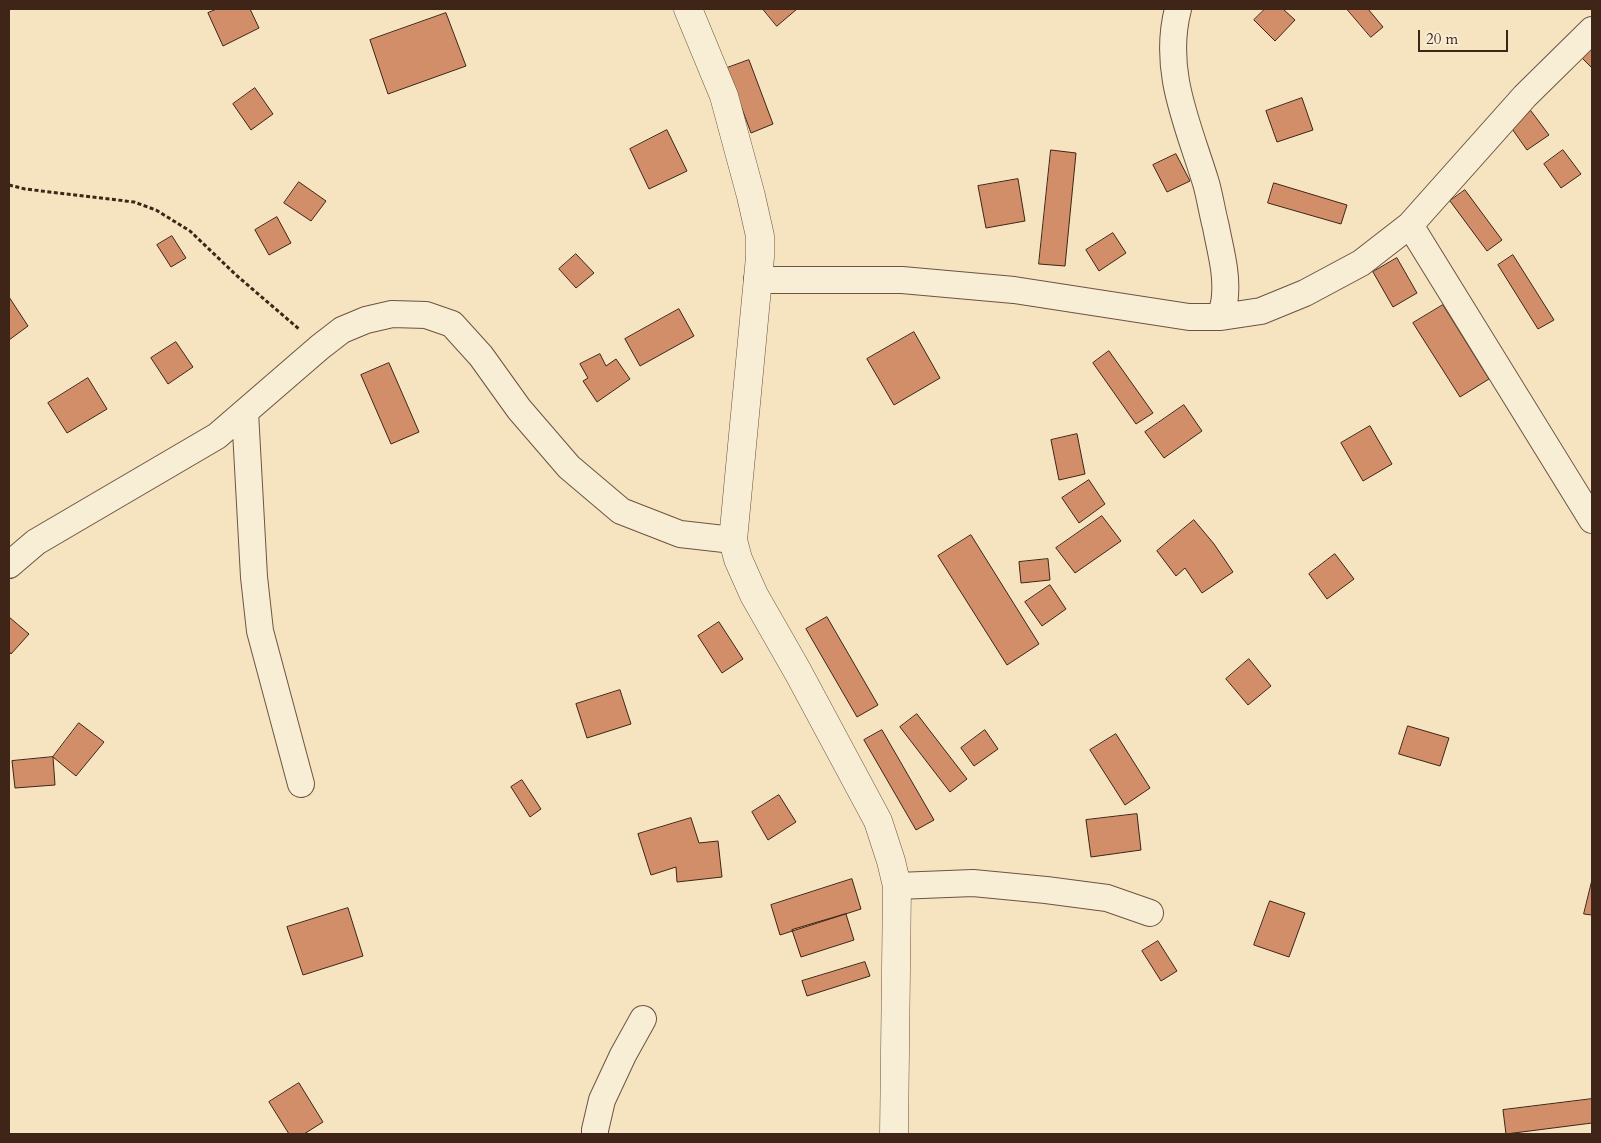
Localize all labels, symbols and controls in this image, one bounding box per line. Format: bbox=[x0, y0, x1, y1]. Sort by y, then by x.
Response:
scale bar bbox=[1421, 20, 1511, 52]
text: 20 m bbox=[1426, 29, 1458, 49]

